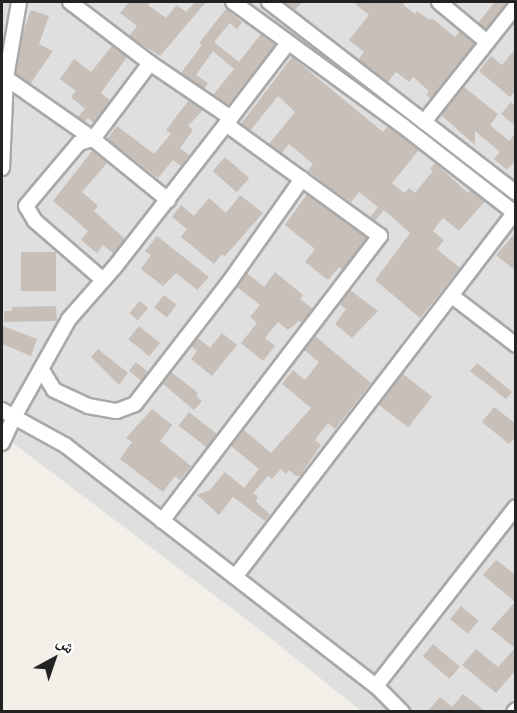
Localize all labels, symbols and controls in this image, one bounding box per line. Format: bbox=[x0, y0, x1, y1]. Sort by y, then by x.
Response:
north arrow bbox=[24, 629, 84, 689]
text: ش bbox=[53, 631, 79, 658]

